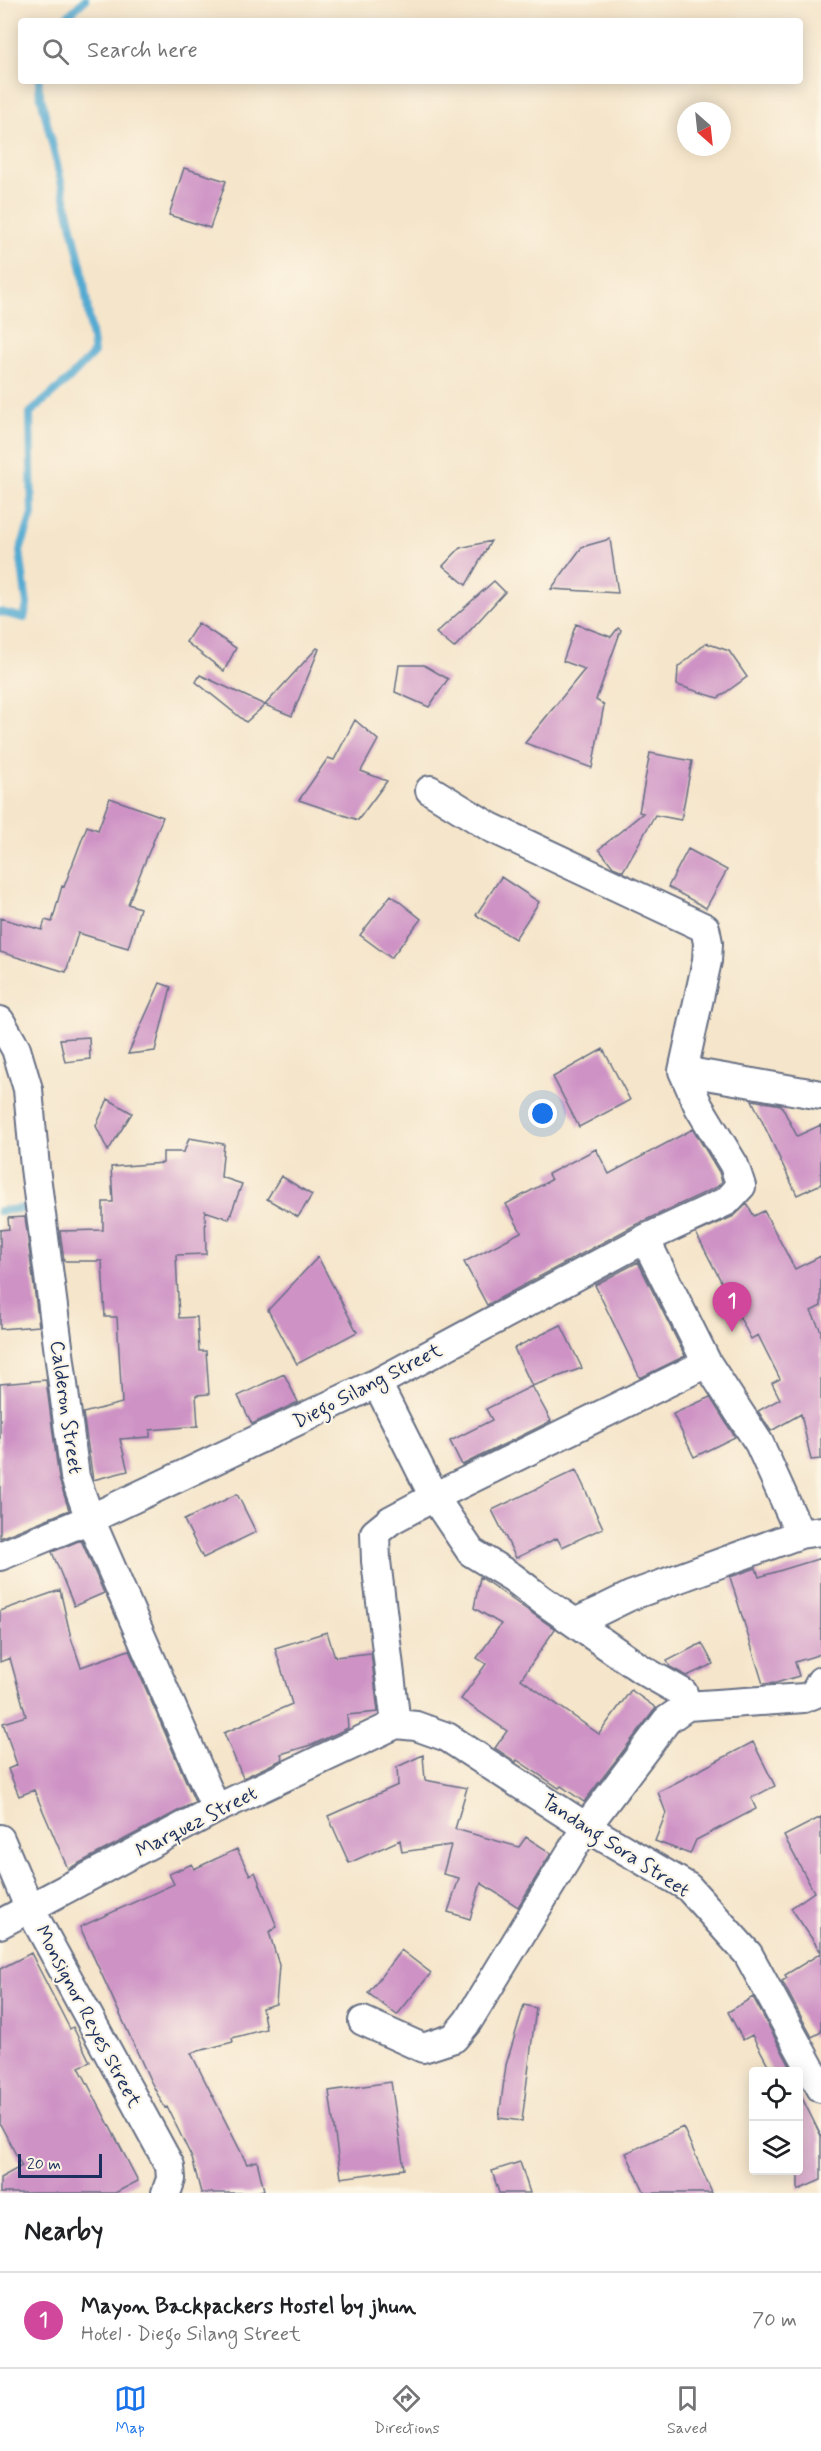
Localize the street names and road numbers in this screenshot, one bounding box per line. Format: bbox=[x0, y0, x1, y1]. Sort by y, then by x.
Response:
street label: Diego Silang Street bbox=[289, 1337, 448, 1437]
street label: Calderon Street bbox=[43, 1339, 88, 1476]
street label: Marquez Street bbox=[131, 1780, 262, 1865]
street label: Tandang Sora Street bbox=[535, 1788, 695, 1906]
street label: Monsignor Reyes Street bbox=[28, 1921, 147, 2113]

